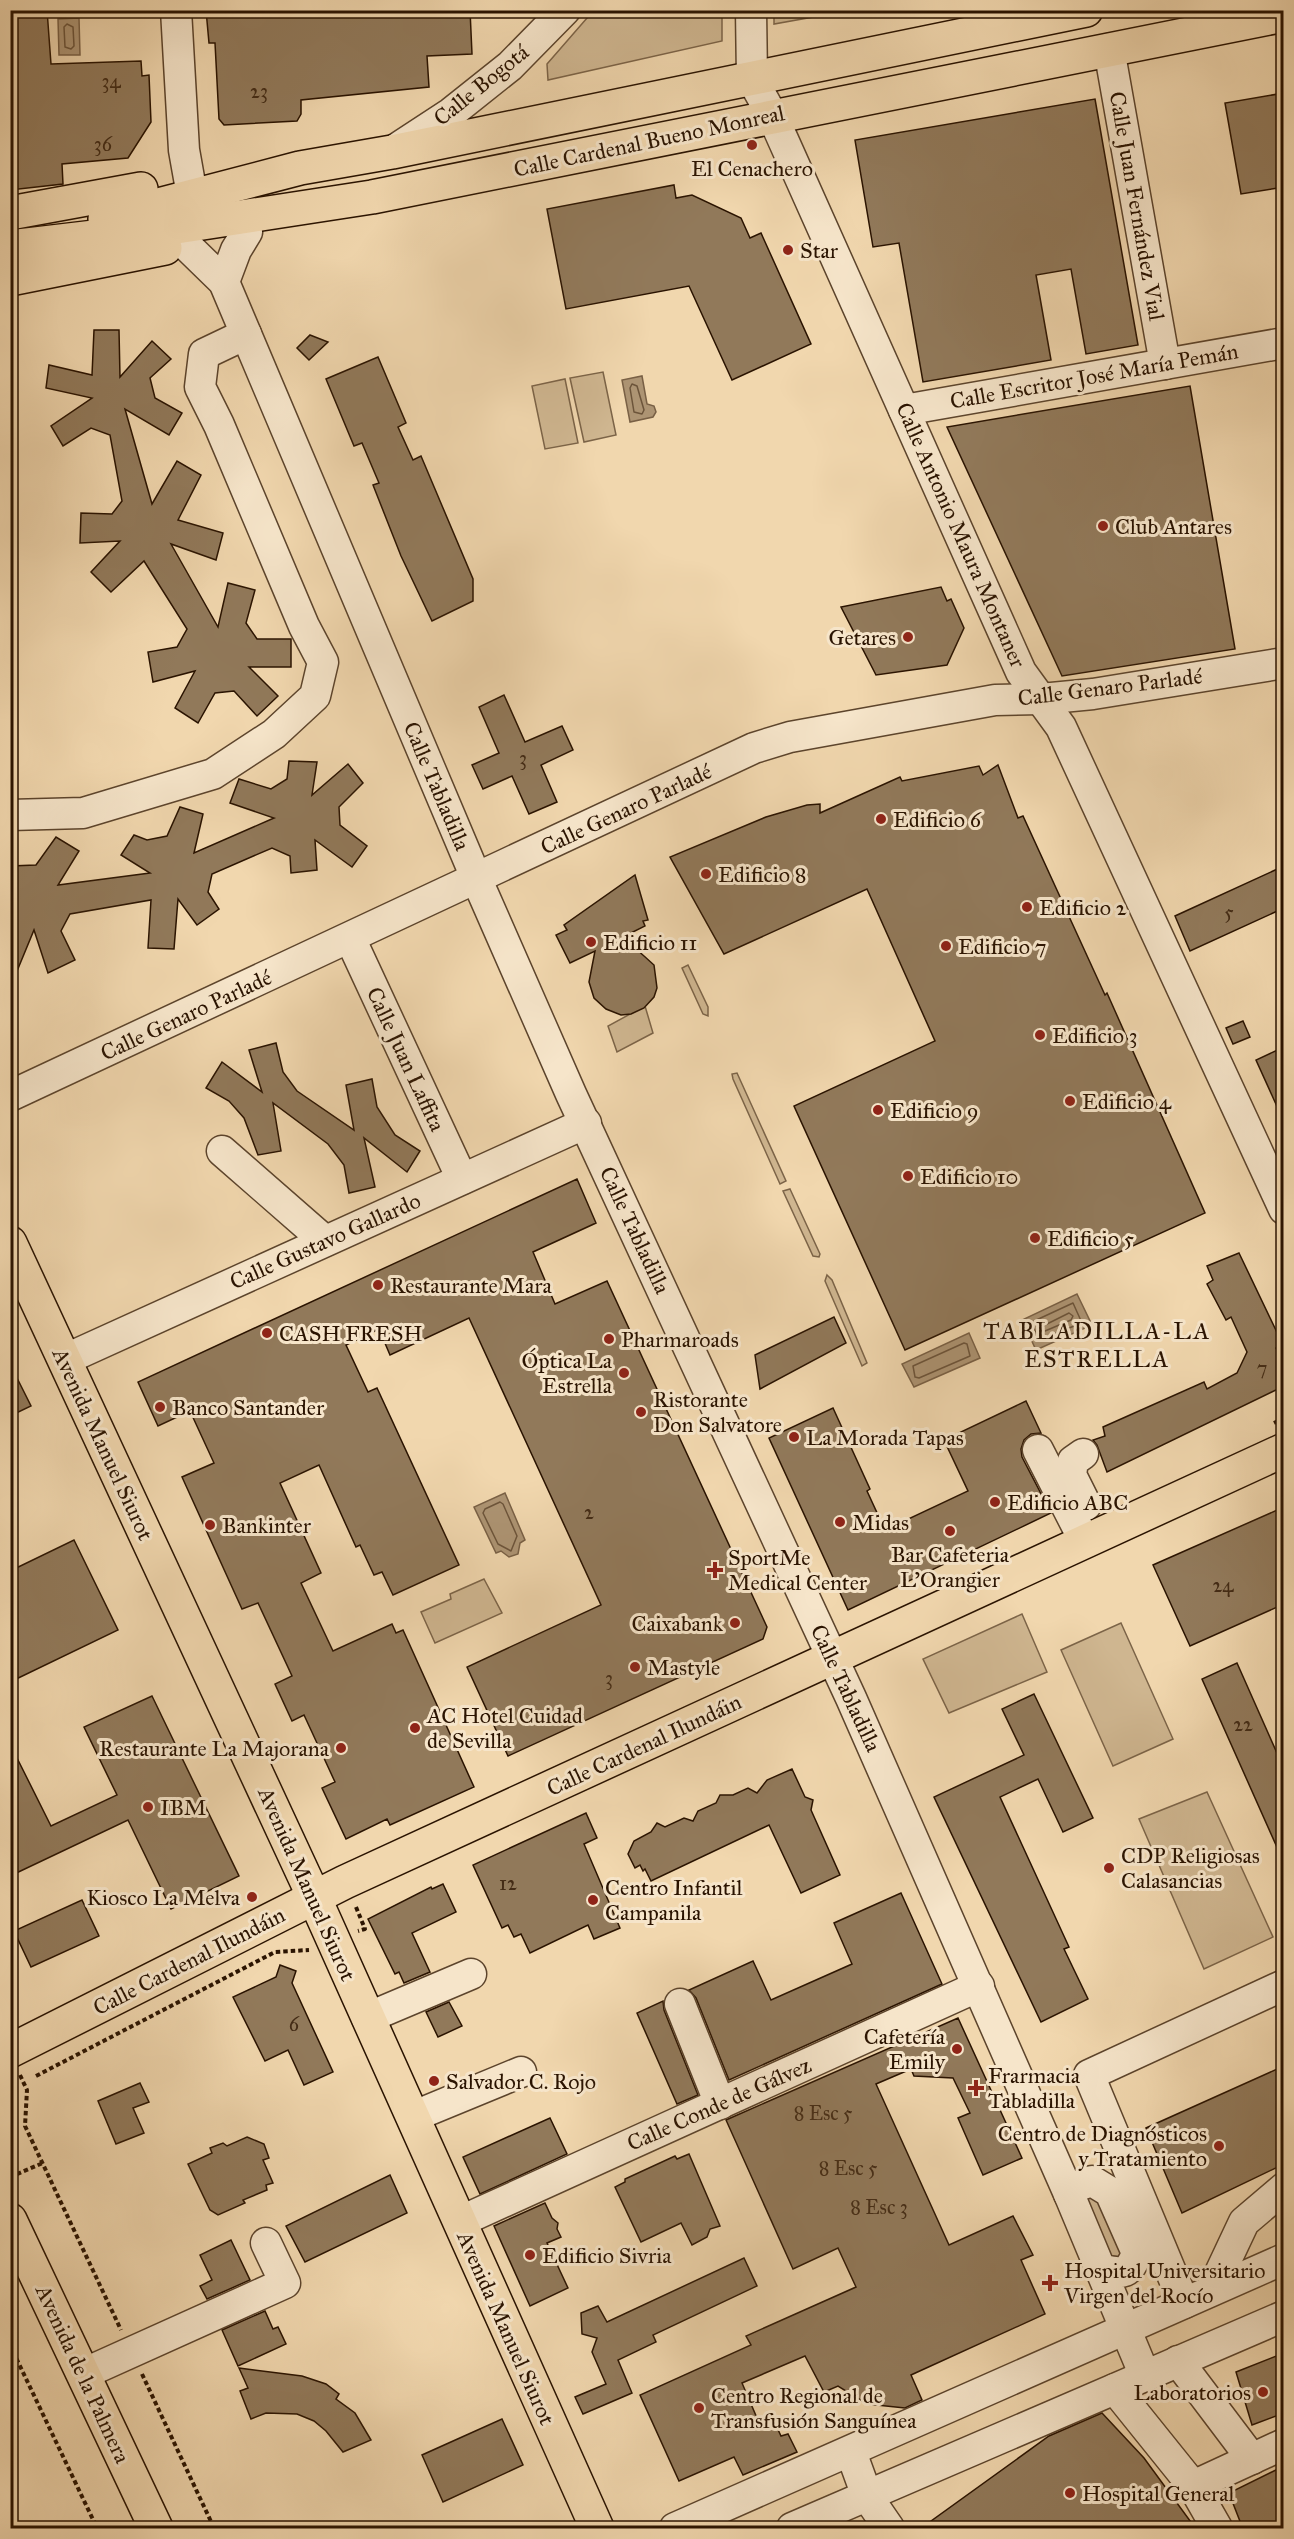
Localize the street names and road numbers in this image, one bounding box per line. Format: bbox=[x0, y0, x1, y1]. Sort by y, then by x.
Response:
street label: Calle Bogotá bbox=[428, 38, 535, 131]
street label: Calle Juan Fernández Vial bbox=[1104, 89, 1170, 323]
street label: Calle Cardenal Bueno Monreal bbox=[511, 99, 787, 183]
street label: Calle Escritor José María Pemán bbox=[948, 337, 1240, 415]
street label: Calle Antonio Maura Montaner bbox=[890, 398, 1032, 672]
street label: Calle Genaro Parladé bbox=[1016, 662, 1205, 712]
street label: Calle Tabladilla bbox=[398, 718, 477, 855]
street label: Calle Genaro Parladé bbox=[536, 757, 717, 860]
street label: Calle Genaro Parladé bbox=[96, 963, 277, 1066]
street label: Calle Juan Laffita bbox=[361, 983, 452, 1136]
street label: Calle Tabladilla bbox=[594, 1162, 677, 1299]
street label: Calle Gustavo Gallardo bbox=[225, 1187, 425, 1295]
street label: Avenida Manuel Siurot bbox=[46, 1343, 160, 1545]
street label: Calle Tabladilla bbox=[805, 1620, 888, 1757]
street label: Calle Cardenal Ilundáin bbox=[542, 1688, 746, 1802]
street label: Avenida Manuel Siurot bbox=[252, 1782, 362, 1985]
street label: Calle Cardenal Ilundáin bbox=[89, 1901, 290, 2021]
street label: Calle Conde de Gálvez bbox=[623, 2051, 815, 2157]
street label: Avenida Manuel Siurot bbox=[451, 2226, 561, 2429]
street label: Avenida de la Palmera bbox=[29, 2280, 136, 2468]

